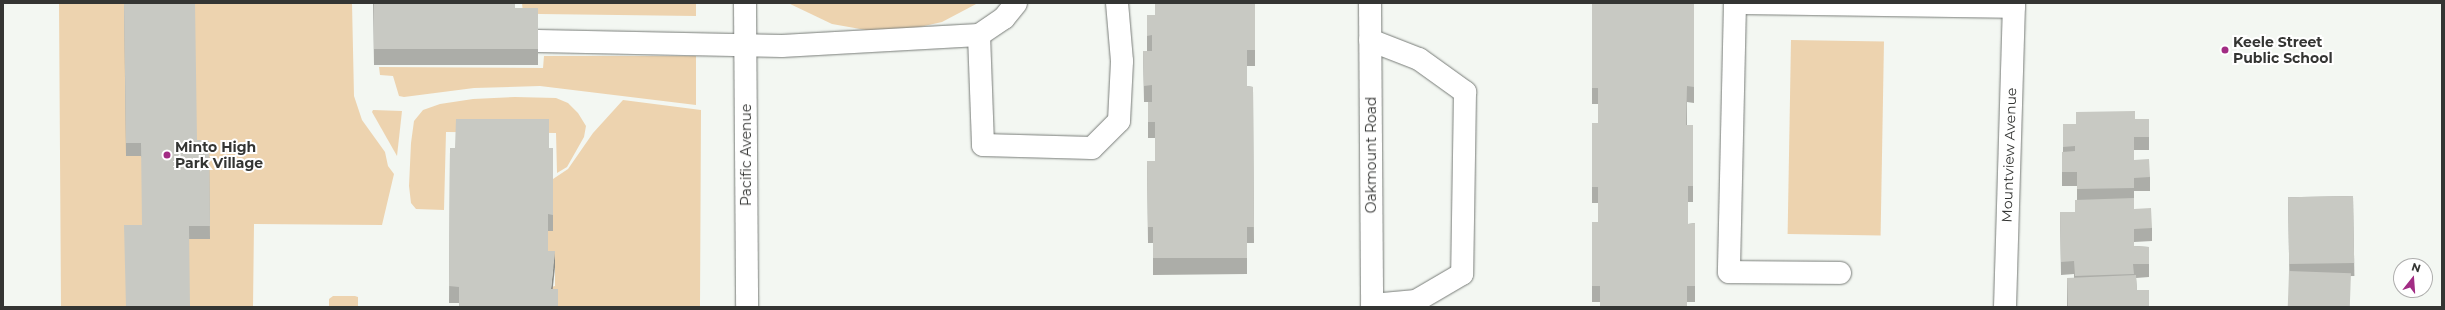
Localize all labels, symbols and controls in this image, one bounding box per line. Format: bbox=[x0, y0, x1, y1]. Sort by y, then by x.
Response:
place label: Keele Street Public School bbox=[2233, 34, 2333, 66]
marker: Keele Street Public School bbox=[2220, 45, 2230, 55]
street label: Mountview Avenue bbox=[1998, 87, 2020, 223]
street label: Oakmount Road bbox=[1363, 97, 1379, 213]
street label: Pacific Avenue bbox=[738, 104, 754, 206]
place label: Minto High Park Village bbox=[175, 139, 263, 172]
marker: Minto High Park Village bbox=[162, 150, 172, 160]
north arrow bbox=[2393, 258, 2433, 298]
text: N bbox=[2410, 259, 2423, 275]

